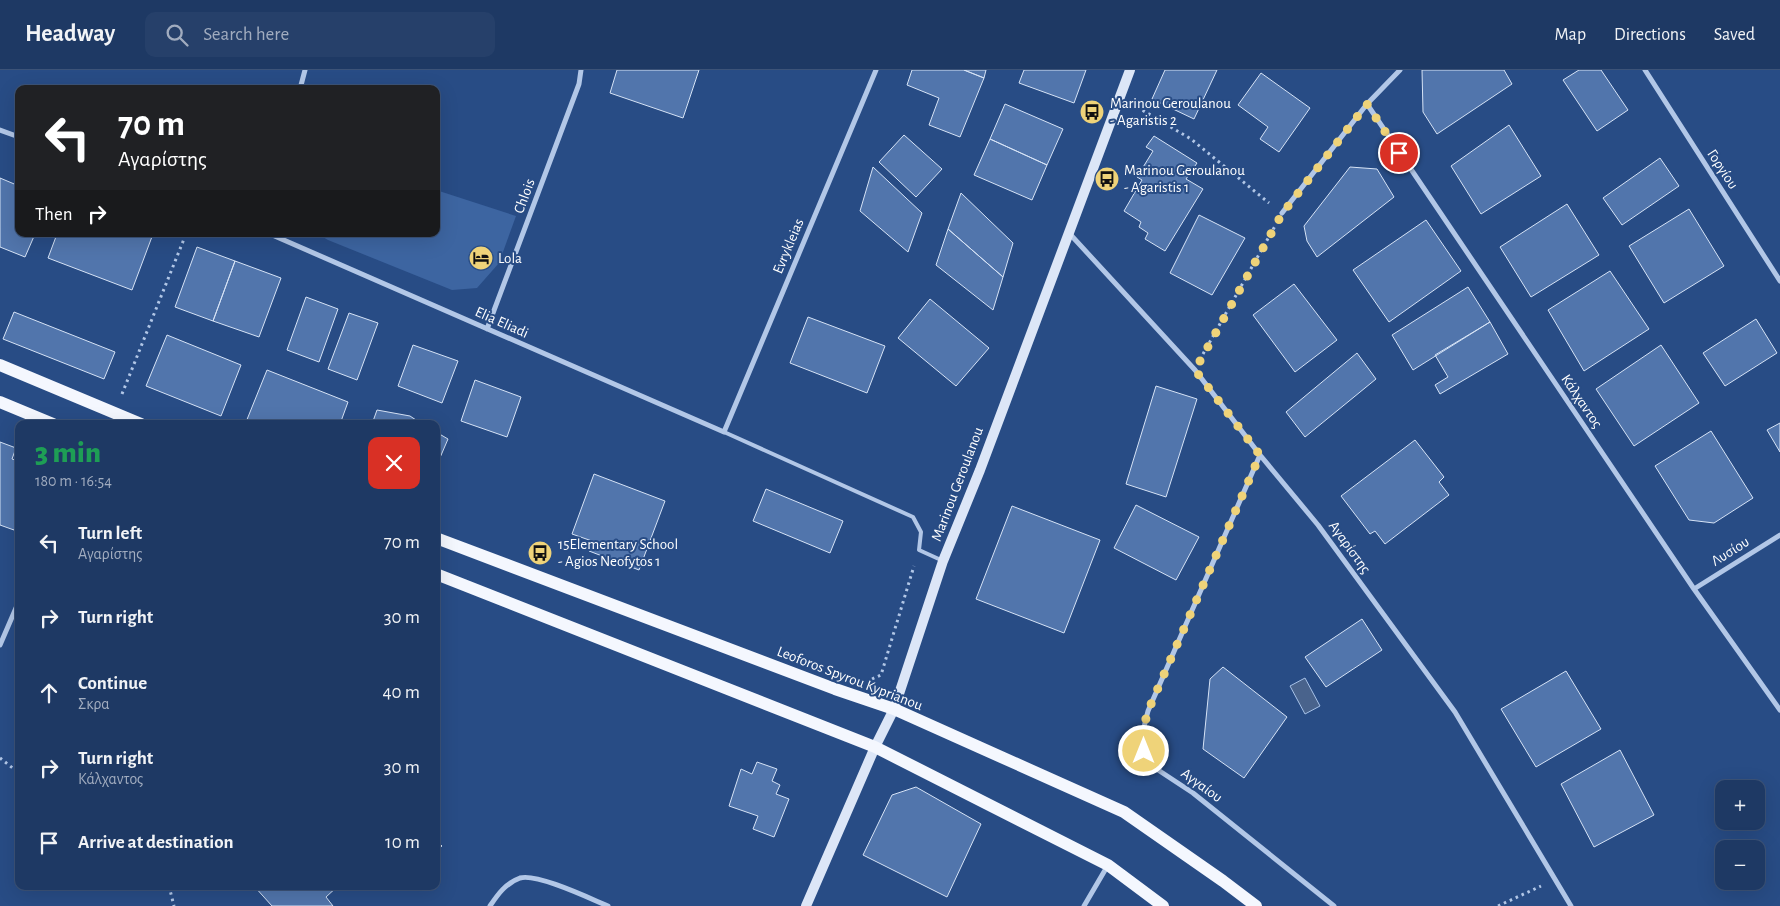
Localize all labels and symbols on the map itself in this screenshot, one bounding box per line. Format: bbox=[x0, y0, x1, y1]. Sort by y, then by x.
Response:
place label: Marinou Geroulanou - Agaristis 2 bbox=[1110, 96, 1231, 128]
bus stop icon: Marinou Geroulanou - Agaristis 2 bbox=[1079, 99, 1105, 125]
pin bbox=[1378, 132, 1420, 174]
street label: Γοργίου bbox=[1704, 147, 1741, 192]
place label: Marinou Geroulanou - Agaristis 1 bbox=[1124, 163, 1245, 195]
bus stop icon: Marinou Geroulanou - Agaristis 1 bbox=[1094, 166, 1120, 192]
street label: Chlois bbox=[511, 177, 538, 216]
street label: Evrykleias bbox=[770, 217, 807, 276]
hotel icon: Lola bbox=[468, 245, 494, 271]
place label: Lola bbox=[498, 251, 522, 266]
street label: Elia Eliadi bbox=[473, 304, 531, 341]
street label: Κάλχαντος bbox=[1558, 372, 1605, 431]
street label: Marinou Geroulanou bbox=[929, 425, 986, 543]
street label: Αγαρίστης bbox=[1326, 518, 1374, 576]
street label: Λυσίου bbox=[1709, 534, 1752, 569]
place label: 15Elementary School - Agios Neofytos 1 bbox=[558, 537, 678, 569]
bus stop icon: 15Elementary School - Agios Neofytos 1 bbox=[527, 540, 553, 566]
street label: Leoforos Spyrou Kyprianou bbox=[775, 644, 925, 713]
position arrow bbox=[1117, 724, 1169, 776]
street label: Αγγαίου bbox=[1178, 766, 1225, 805]

